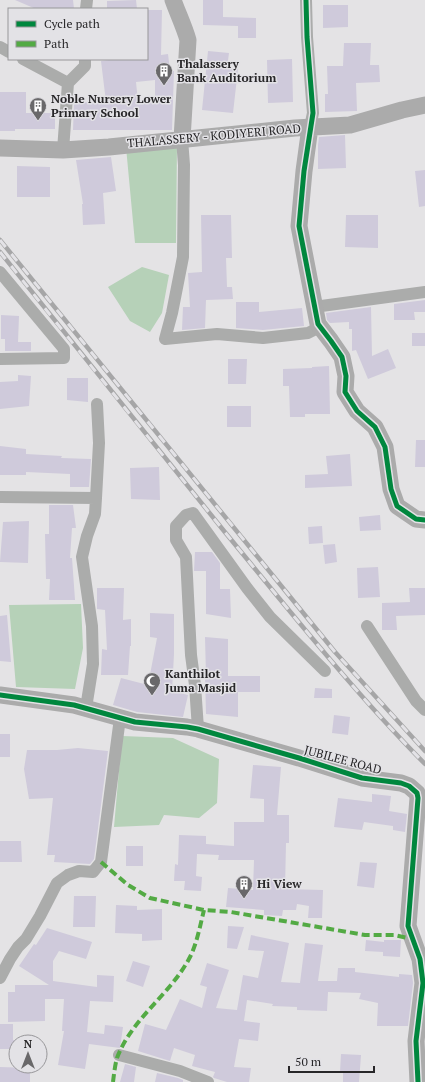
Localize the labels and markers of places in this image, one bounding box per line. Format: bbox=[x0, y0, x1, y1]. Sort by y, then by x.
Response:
place label: Thalassery Bank Auditorium bbox=[177, 56, 276, 85]
building icon: Thalassery Bank Auditorium bbox=[154, 61, 174, 86]
place label: Noble Nursery Lower Primary School bbox=[51, 91, 172, 120]
building icon: Noble Nursery Lower Primary School bbox=[28, 96, 48, 121]
place label: Kanthilot Juma Masjid bbox=[165, 666, 237, 695]
mosque icon: Kanthilot Juma Masjid bbox=[142, 671, 162, 696]
building icon: Hi View bbox=[234, 874, 254, 899]
place label: Hi View bbox=[257, 876, 302, 891]

